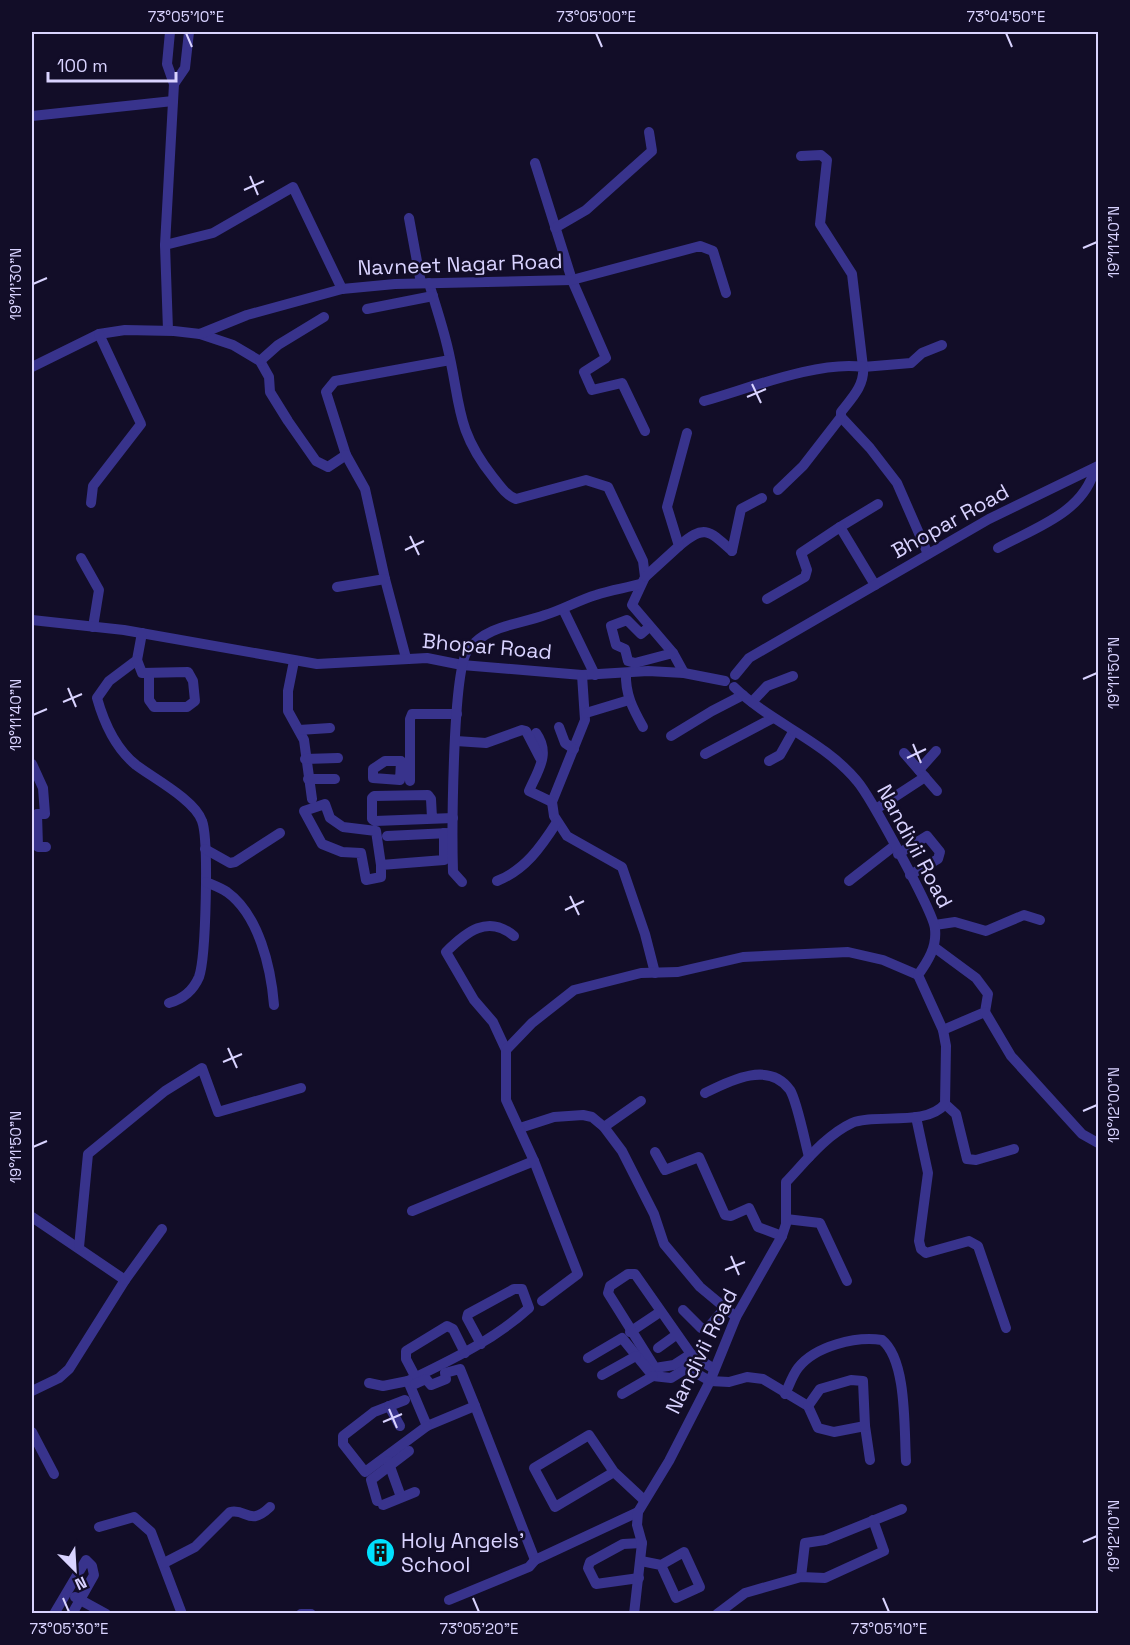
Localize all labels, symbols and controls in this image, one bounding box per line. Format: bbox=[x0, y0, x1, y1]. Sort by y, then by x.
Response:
text: 73°05'10"E bbox=[148, 7, 224, 26]
text: 73°05'00"E bbox=[556, 7, 636, 26]
text: 73°04'50"E bbox=[967, 7, 1045, 26]
scale bar bbox=[48, 45, 176, 83]
text: 100 m bbox=[57, 54, 108, 77]
text: 19°11'40"N bbox=[1104, 206, 1123, 278]
street label: Navneet Nagar Road bbox=[357, 247, 563, 281]
text: 19°11'30"N bbox=[6, 248, 25, 320]
street label: Bhopar Road bbox=[887, 478, 1013, 564]
street label: Bhopar Road bbox=[421, 627, 553, 665]
text: 19°11'50"N bbox=[1104, 637, 1123, 709]
text: 19°11'40"N bbox=[6, 679, 25, 751]
street label: Nandivii Road bbox=[871, 780, 959, 912]
text: 19°12'00"N bbox=[1104, 1067, 1123, 1143]
text: 19°11'50"N bbox=[6, 1111, 25, 1183]
street label: Nandivii Road bbox=[659, 1284, 743, 1418]
text: 19°12'10"N bbox=[1104, 1500, 1123, 1572]
place label: Holy Angels' School bbox=[401, 1527, 524, 1578]
building icon: Holy Angels' School bbox=[364, 1536, 396, 1568]
north arrow bbox=[45, 1540, 105, 1600]
text: N bbox=[72, 1571, 90, 1595]
text: 73°05'30"E bbox=[29, 1619, 109, 1638]
text: 73°05'20"E bbox=[439, 1619, 519, 1638]
text: 73°05'10"E bbox=[851, 1619, 927, 1638]

